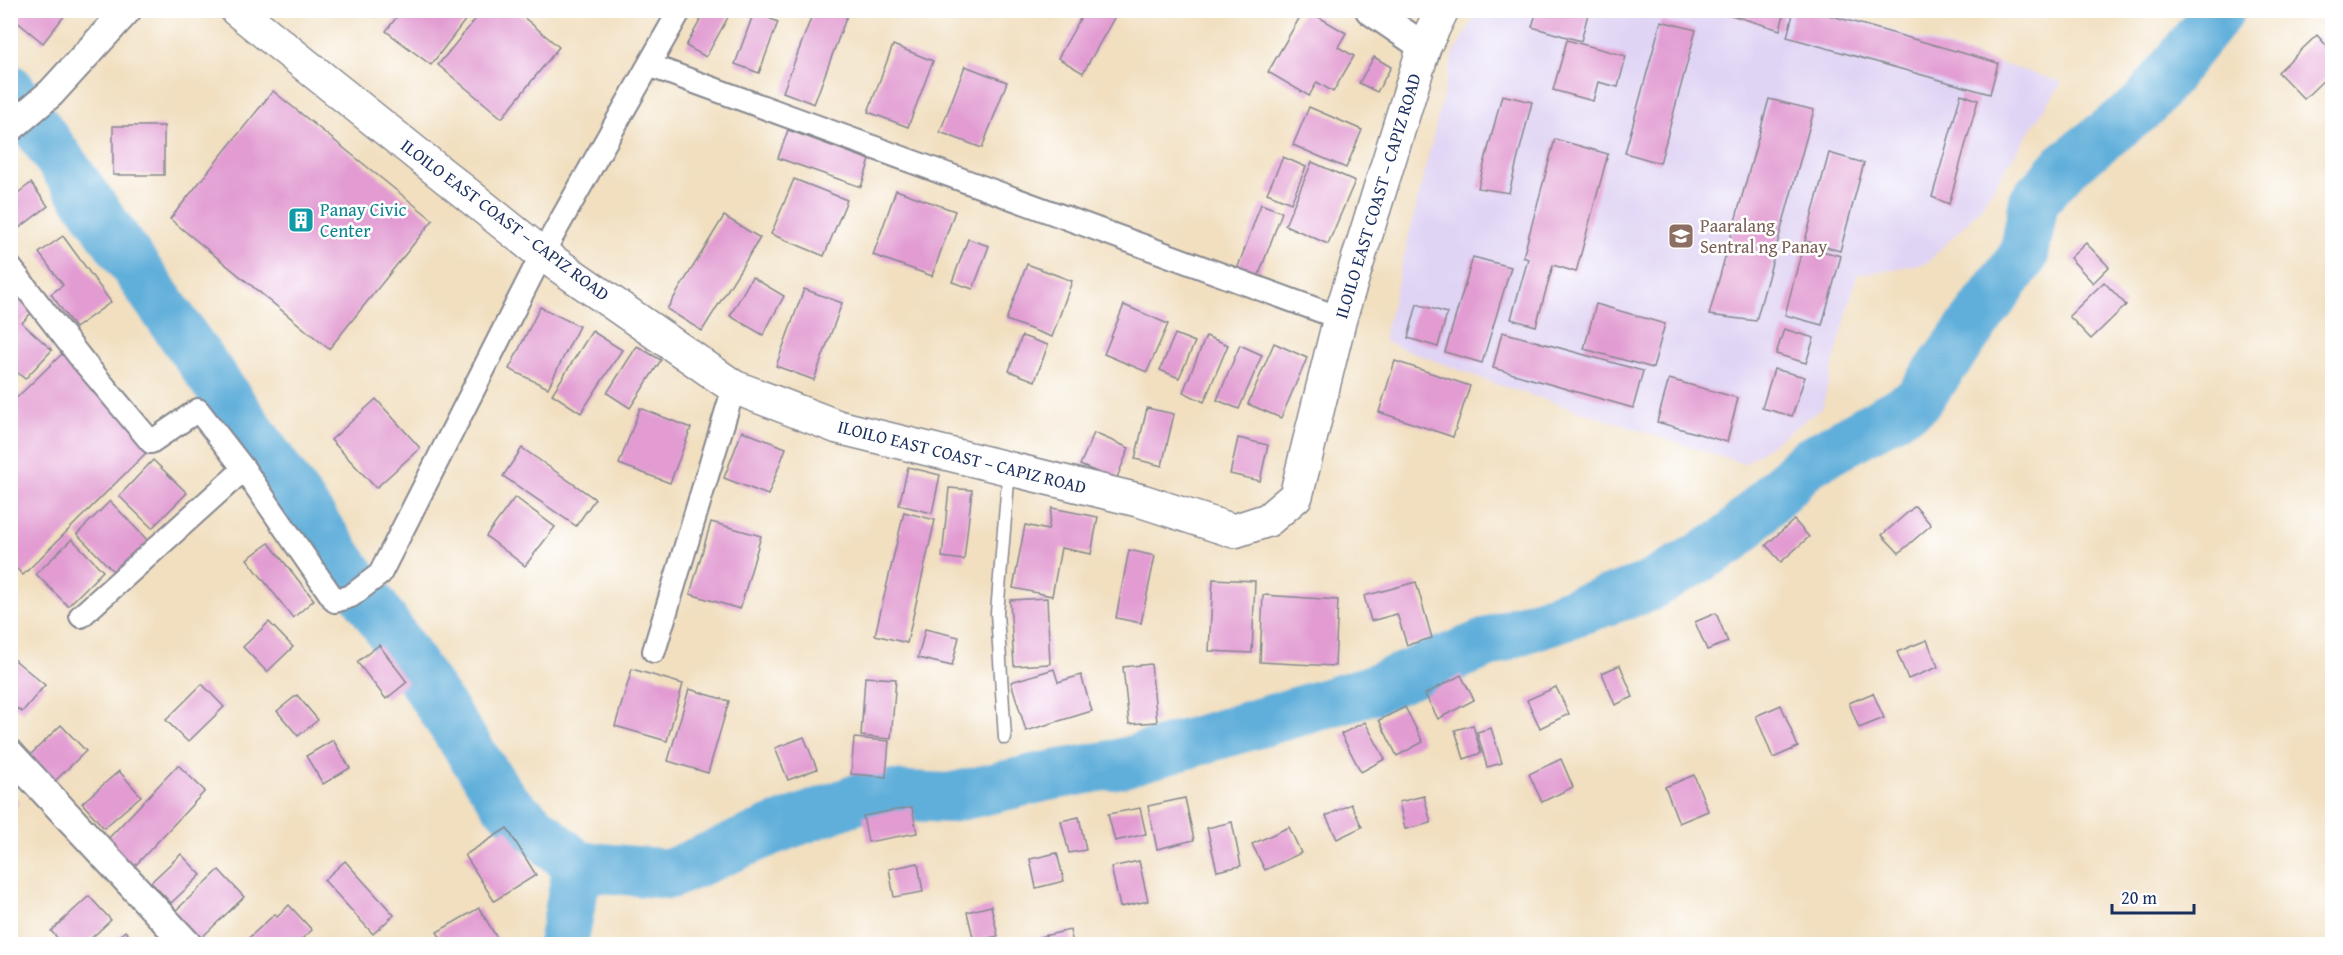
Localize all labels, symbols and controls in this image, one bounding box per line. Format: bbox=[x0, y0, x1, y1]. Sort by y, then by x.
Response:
street label: ILOILO EAST COAST – CAPIZ ROAD bbox=[1327, 70, 1428, 322]
street label: ILOILO EAST COAST – CAPIZ ROAD bbox=[395, 132, 615, 307]
place label: Panay Civic Center bbox=[320, 196, 407, 244]
building icon: Panay Civic Center bbox=[286, 205, 316, 235]
place label: Paaralang Sentral ng Panay bbox=[1700, 212, 1827, 260]
school or university icon: Paaralang Sentral ng Panay bbox=[1666, 221, 1696, 251]
street label: ILOILO EAST COAST – CAPIZ ROAD bbox=[835, 413, 1089, 501]
scale bar bbox=[2112, 877, 2194, 915]
text: 20 m bbox=[2121, 884, 2157, 911]

